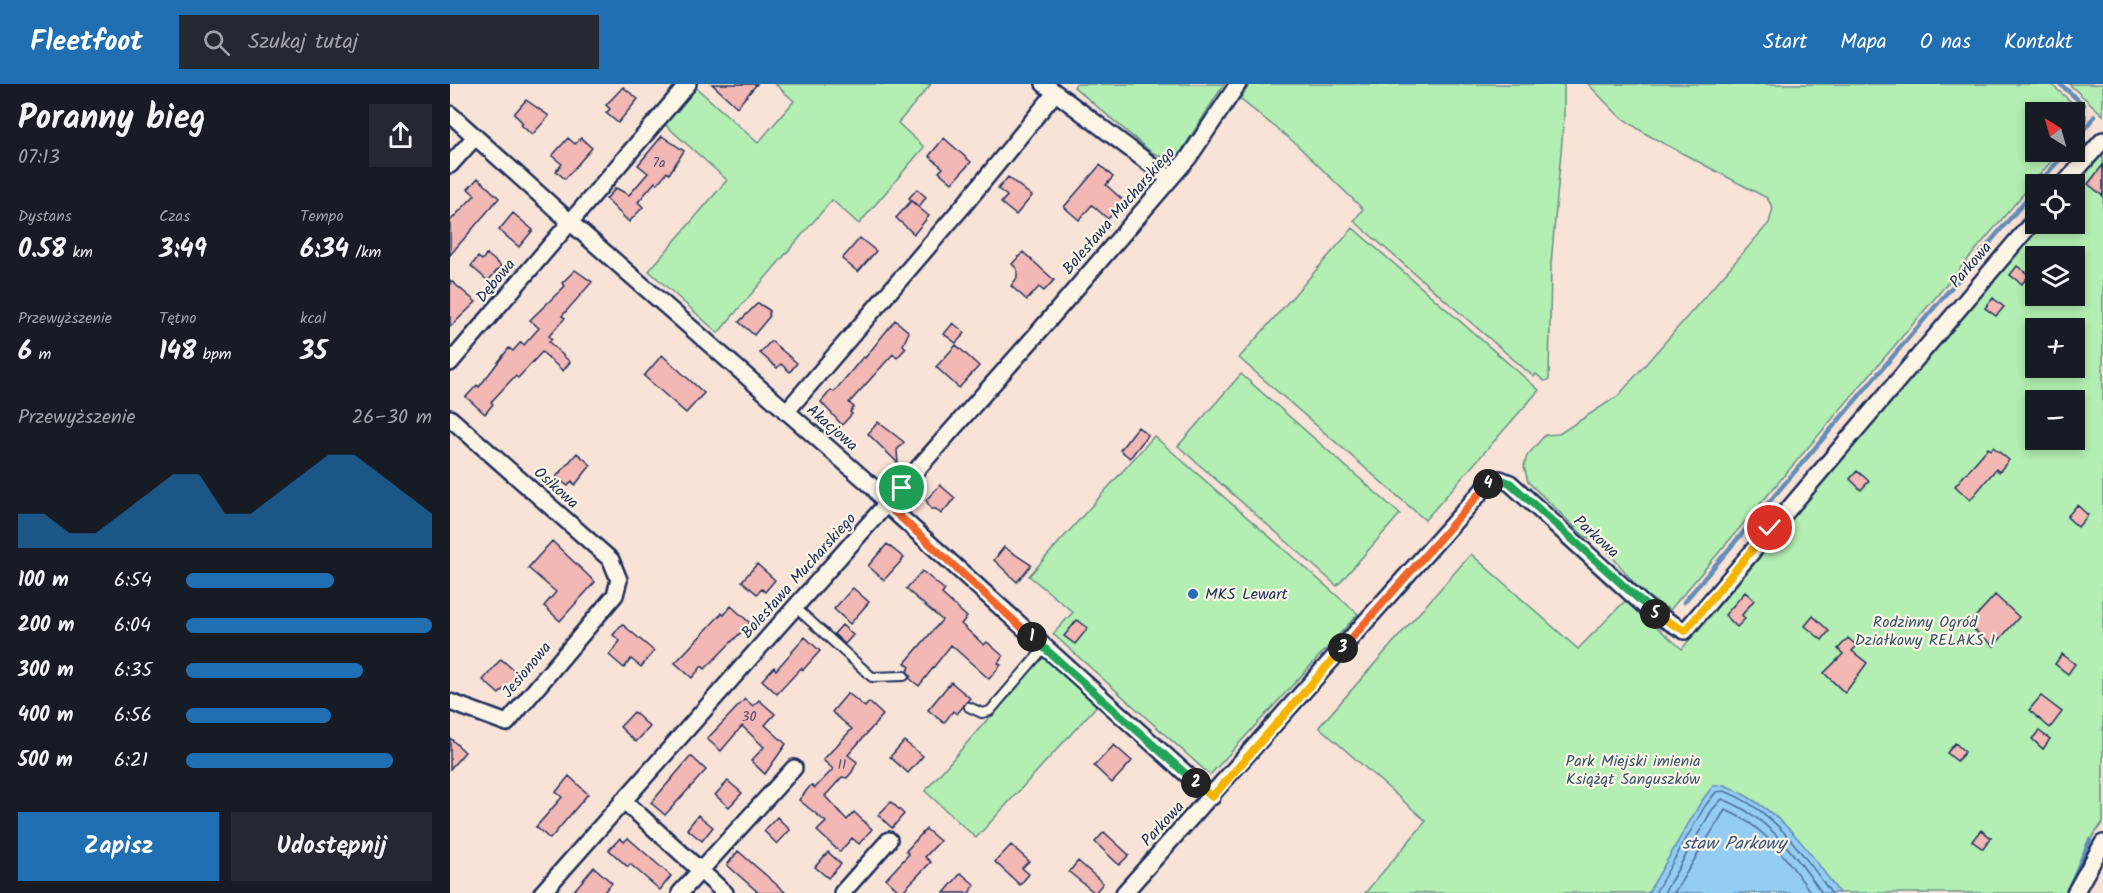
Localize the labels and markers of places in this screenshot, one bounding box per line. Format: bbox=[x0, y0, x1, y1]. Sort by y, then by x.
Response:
pin bbox=[876, 462, 927, 513]
pin: 4 bbox=[1473, 469, 1503, 499]
pin bbox=[1744, 502, 1795, 553]
place label: MKS Lewart bbox=[1205, 582, 1288, 607]
marker: MKS Lewart bbox=[1186, 587, 1200, 601]
pin: 5 bbox=[1640, 599, 1670, 629]
pin: 1 bbox=[1017, 622, 1047, 652]
pin: 3 bbox=[1328, 633, 1358, 663]
pin: 2 bbox=[1181, 768, 1211, 798]

